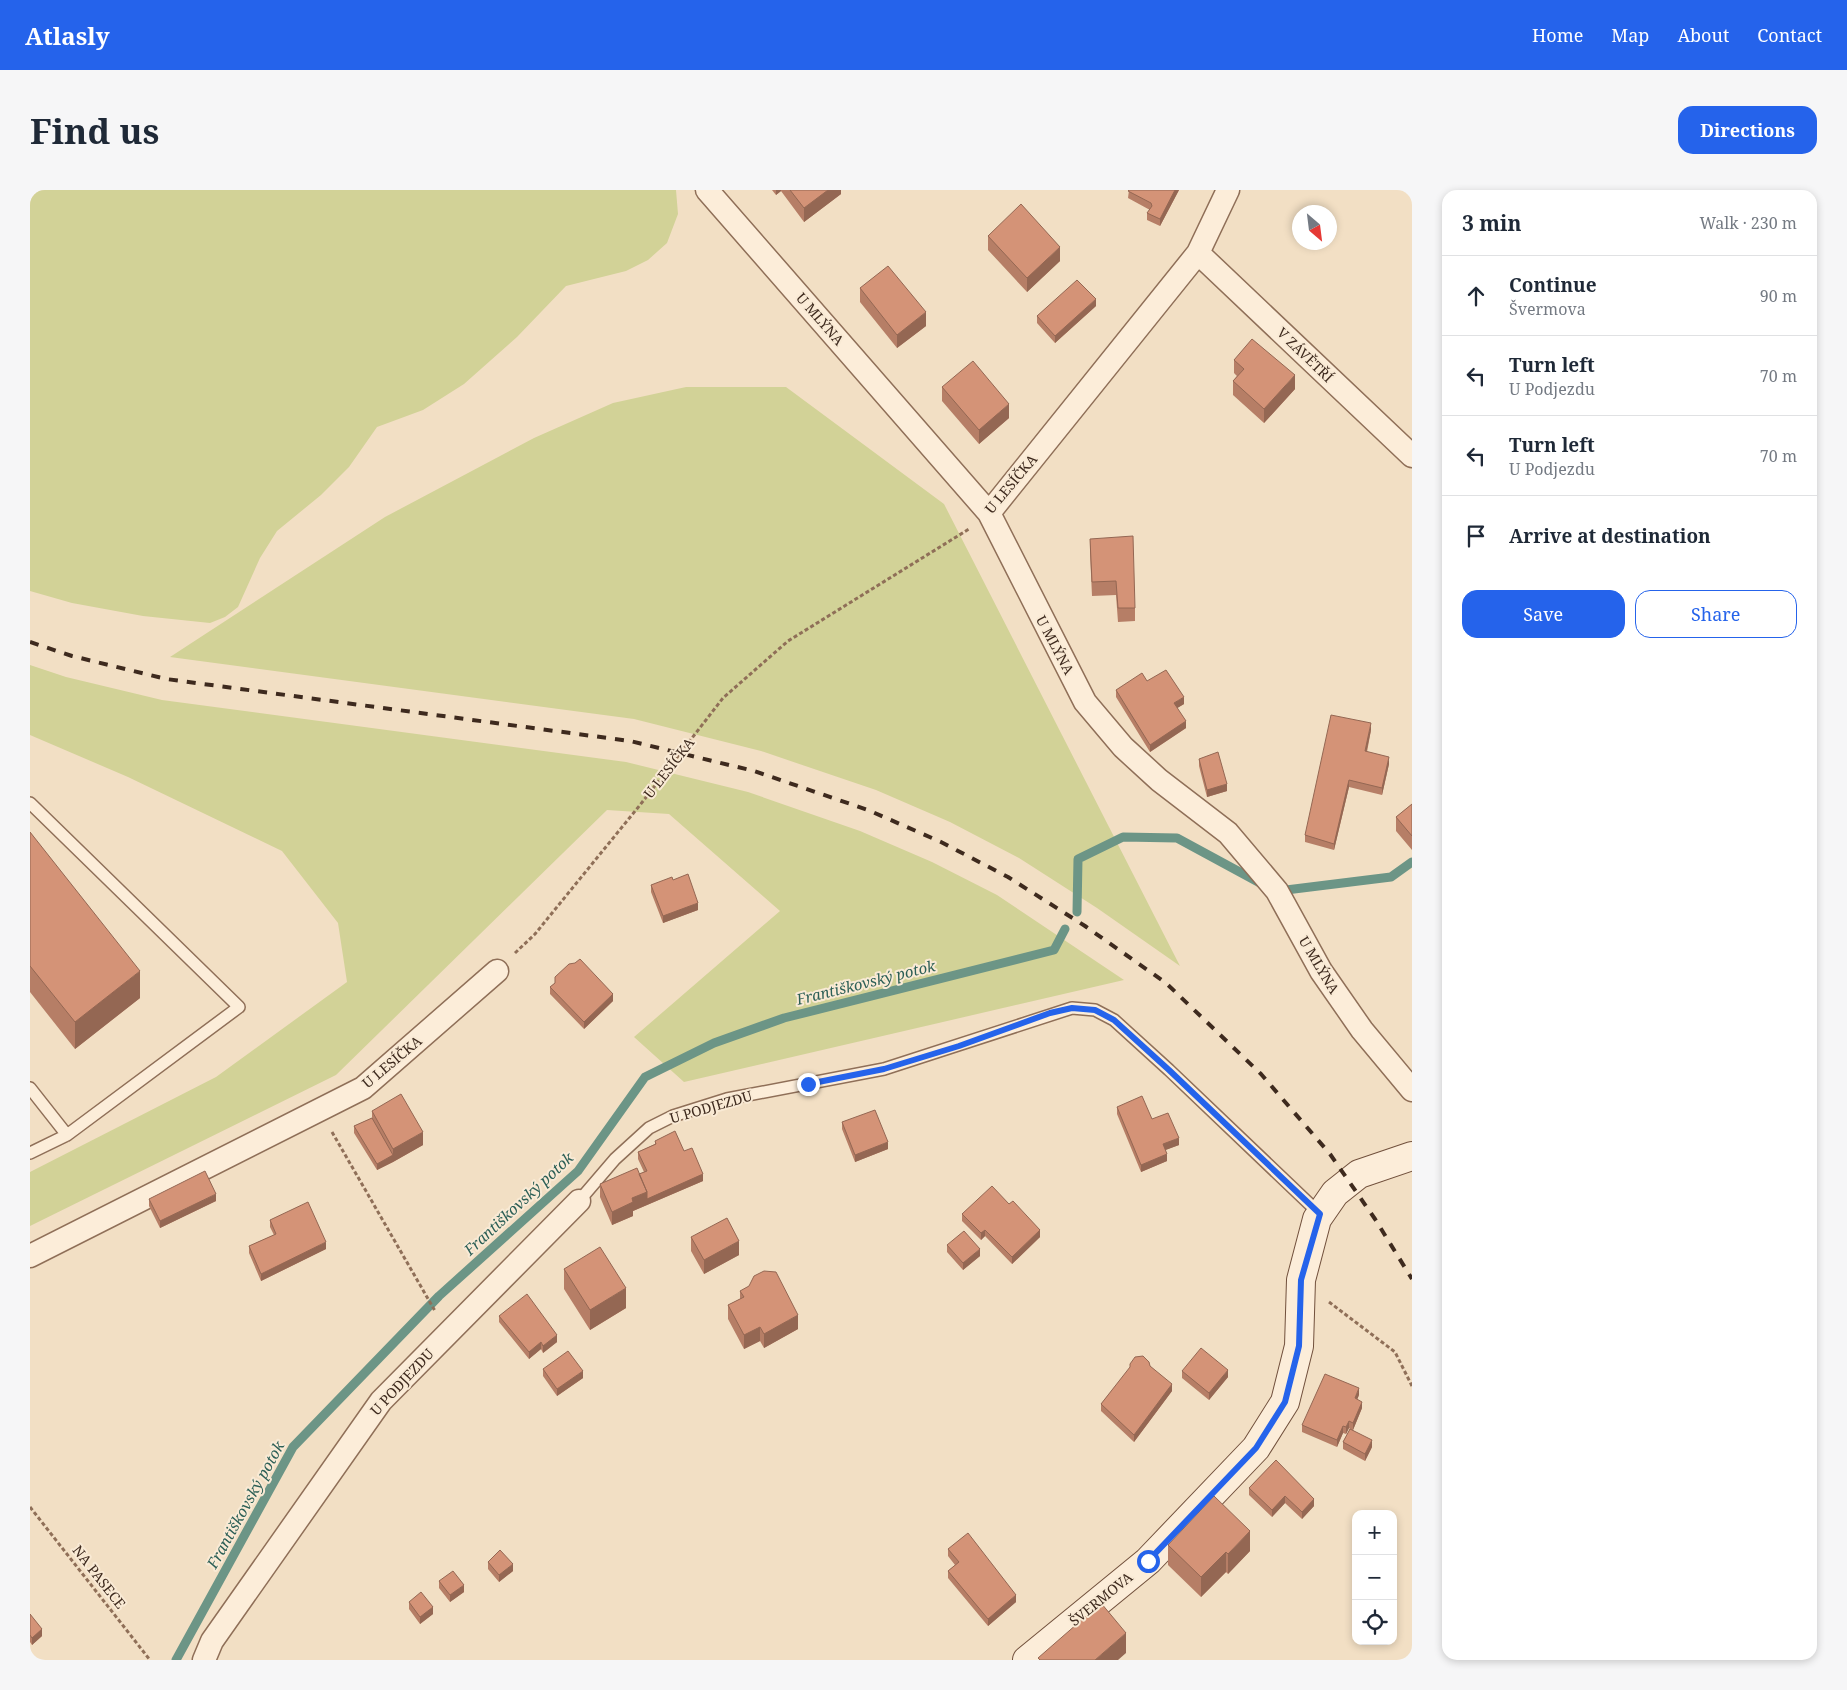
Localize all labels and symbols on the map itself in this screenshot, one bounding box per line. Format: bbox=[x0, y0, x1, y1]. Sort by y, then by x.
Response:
north arrow bbox=[1292, 205, 1337, 250]
street label: U MLÝNA bbox=[792, 288, 849, 349]
street label: V ZÁVĚTŘÍ bbox=[1273, 323, 1338, 386]
street label: U LESÍČKA bbox=[980, 450, 1041, 517]
street label: U MLÝNA bbox=[1032, 612, 1079, 678]
street label: U LESÍČKA bbox=[639, 733, 698, 802]
street label: U MLÝNA bbox=[1295, 932, 1344, 997]
water label: Františkovský potok bbox=[793, 955, 938, 1009]
street label: U LESÍČKA bbox=[358, 1031, 426, 1092]
route end bbox=[797, 1073, 820, 1096]
street label: U PODJEZDU bbox=[667, 1086, 754, 1127]
water label: Františkovský potok bbox=[459, 1147, 578, 1260]
street label: U PODJEZDU bbox=[366, 1344, 438, 1419]
water label: Františkovský potok bbox=[201, 1437, 289, 1573]
street label: NA PASECE bbox=[69, 1541, 130, 1612]
route start bbox=[1137, 1550, 1160, 1573]
street label: ŠVERMOVA bbox=[1065, 1567, 1136, 1630]

